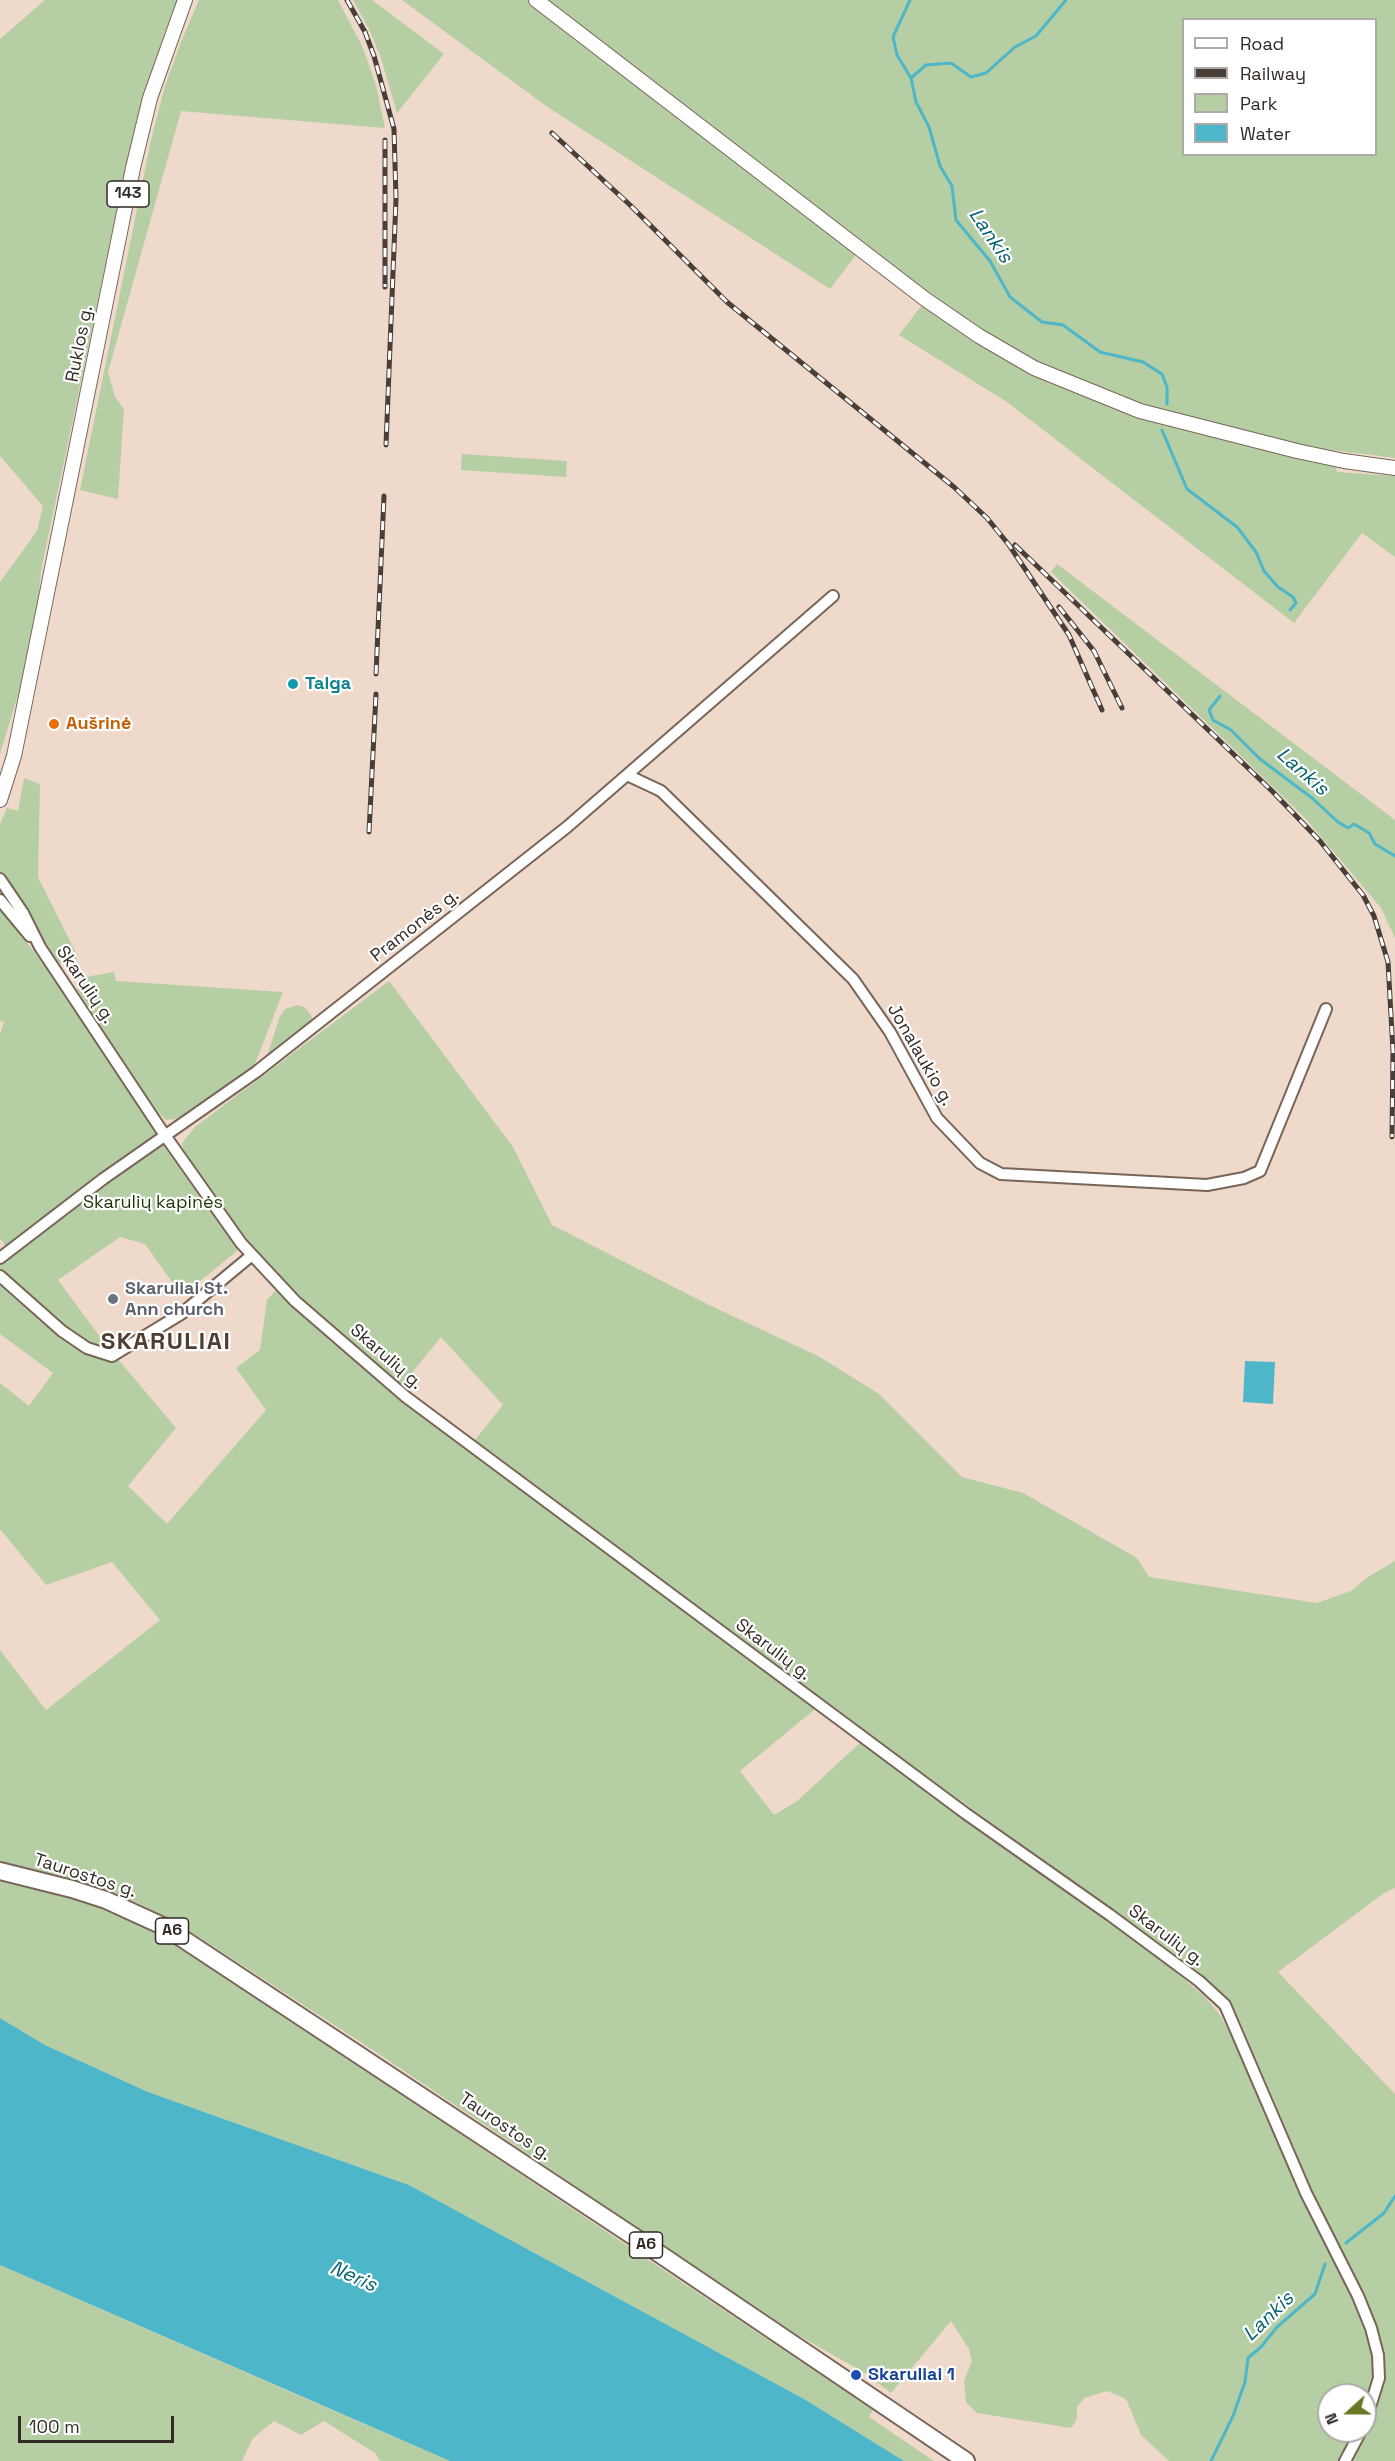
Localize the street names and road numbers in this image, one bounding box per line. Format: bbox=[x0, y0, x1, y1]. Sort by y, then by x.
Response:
road number: 143 bbox=[107, 181, 149, 207]
street label: Ruklos g. bbox=[62, 304, 98, 384]
street label: Pramonės g. bbox=[367, 885, 463, 967]
street label: Skarulių g. bbox=[51, 942, 119, 1028]
street label: Jonalaukio g. bbox=[882, 1000, 958, 1110]
street label: Skarulių g. bbox=[345, 1320, 427, 1394]
street label: Skarulių g. bbox=[731, 1615, 815, 1685]
street label: Taurostos g. bbox=[31, 1849, 139, 1903]
street label: Skarulių g. bbox=[1124, 1901, 1208, 1971]
road number: A6 bbox=[156, 1918, 188, 1944]
street label: Taurostos g. bbox=[455, 2088, 555, 2166]
road number: A6 bbox=[630, 2232, 662, 2258]

